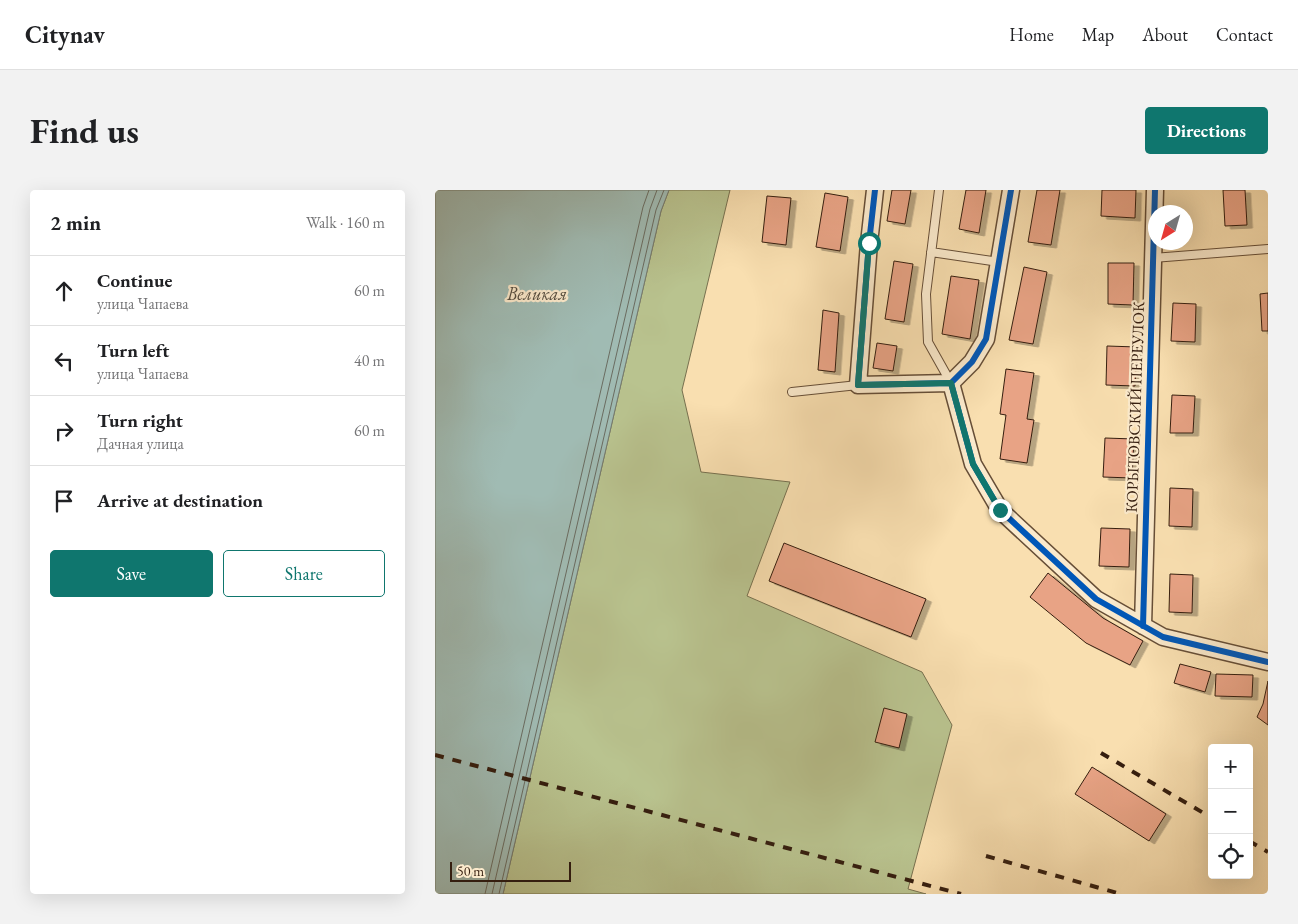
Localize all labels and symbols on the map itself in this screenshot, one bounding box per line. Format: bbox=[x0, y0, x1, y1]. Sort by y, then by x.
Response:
north arrow bbox=[1148, 205, 1193, 250]
route start bbox=[858, 232, 881, 255]
water label: Великая bbox=[506, 282, 567, 305]
street label: КОРЫТОВСКИЙ ПЕРЕУЛОК bbox=[1121, 301, 1149, 513]
route end bbox=[989, 499, 1012, 522]
scale bar bbox=[450, 859, 571, 882]

